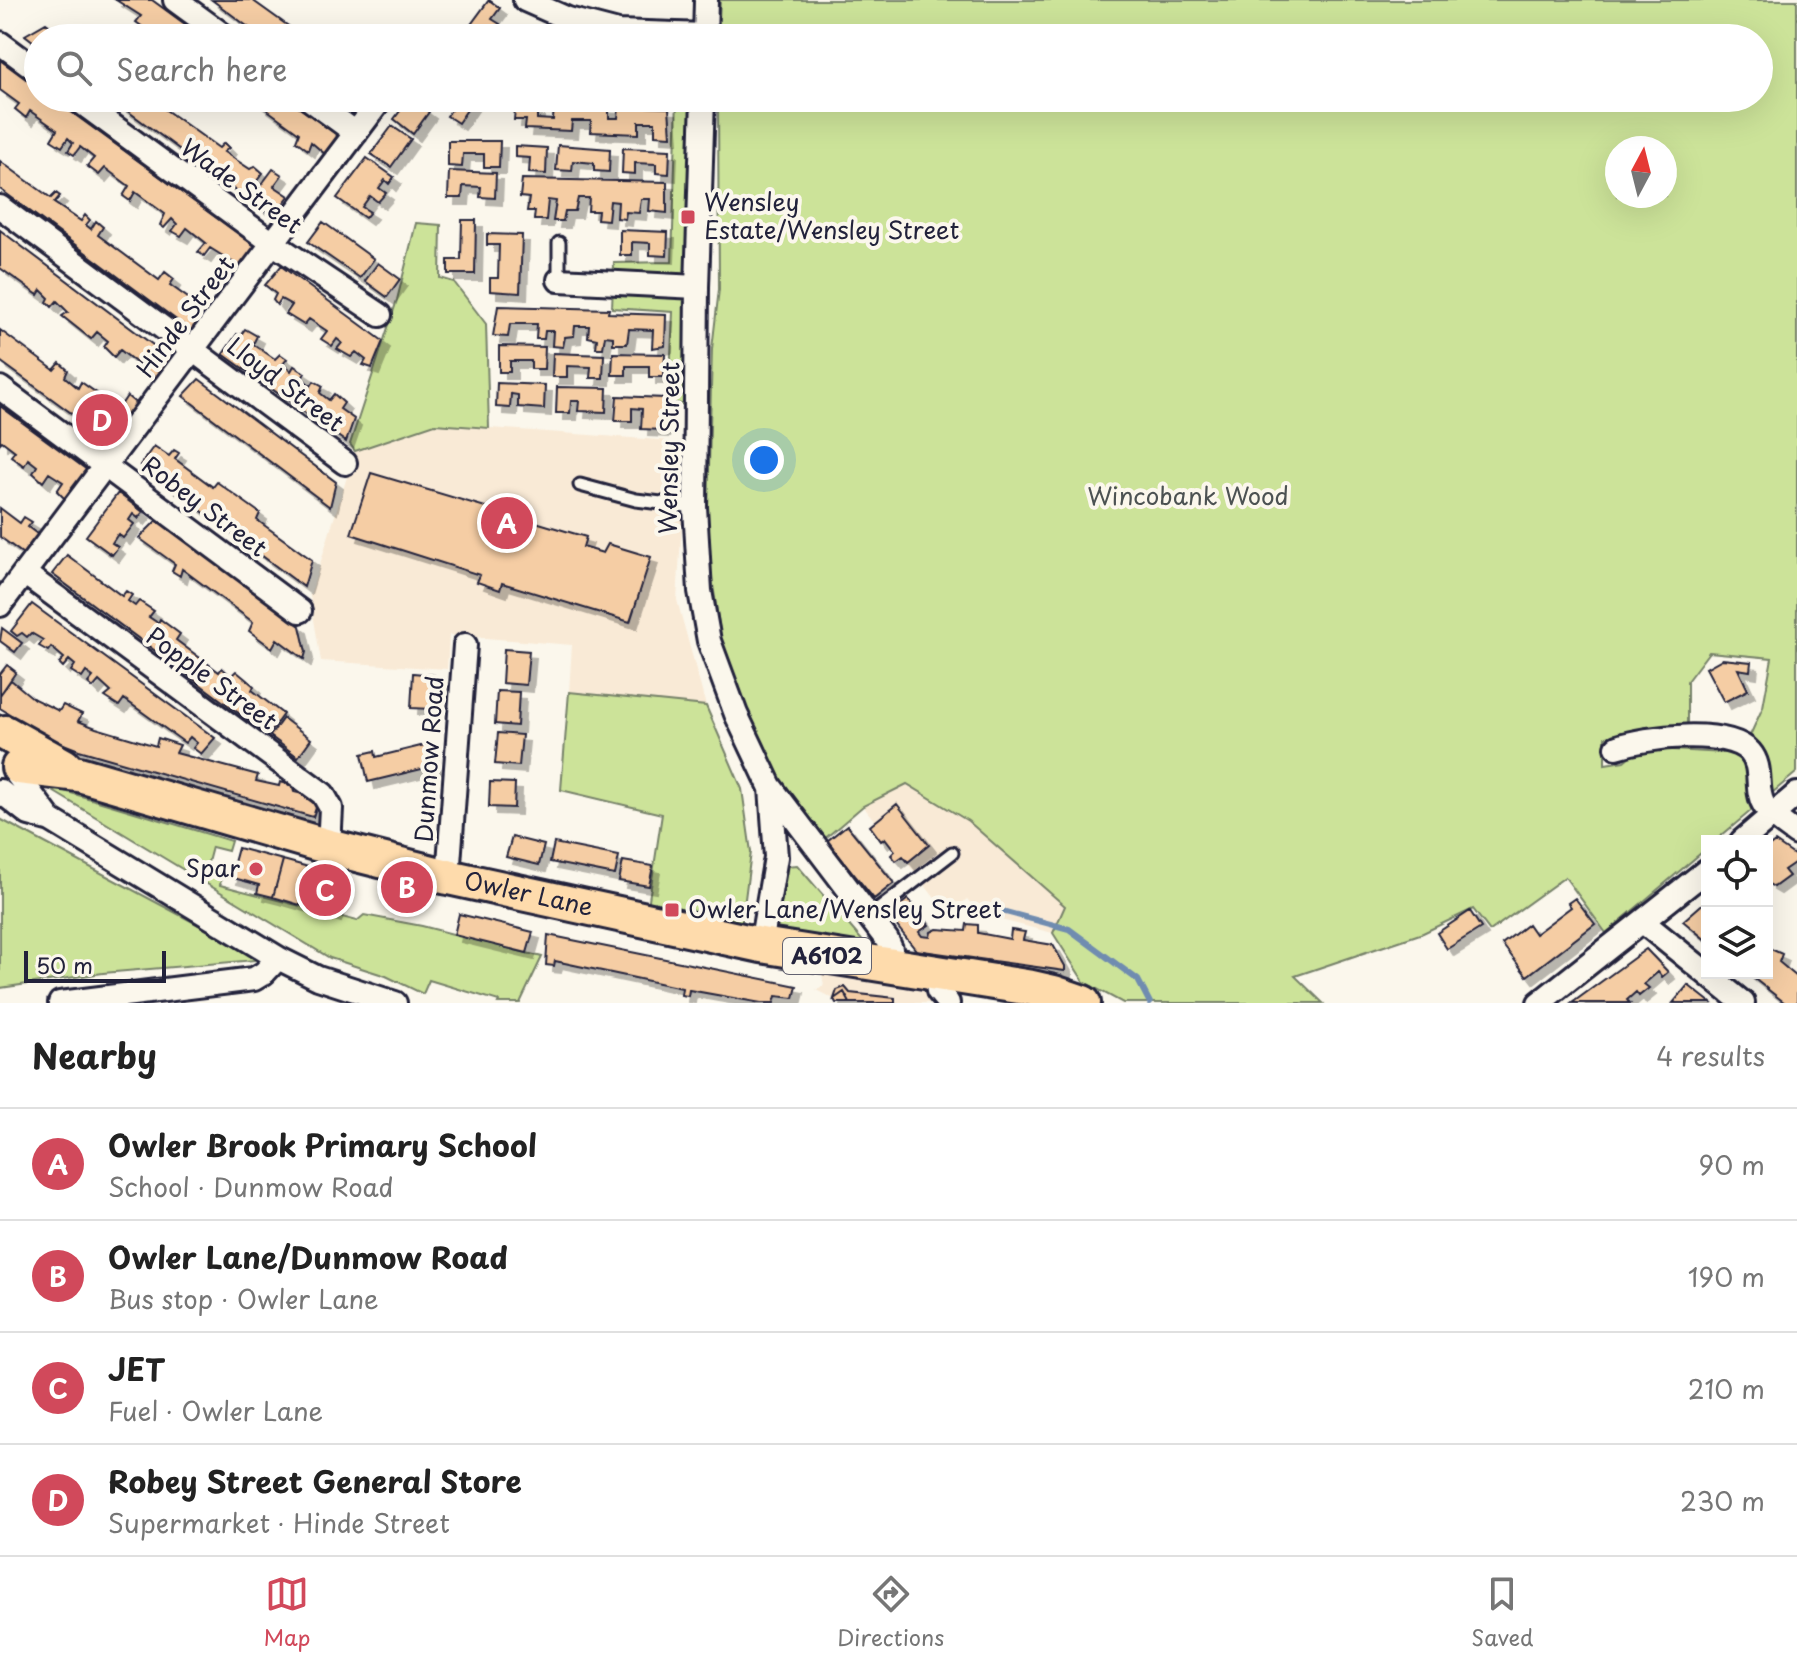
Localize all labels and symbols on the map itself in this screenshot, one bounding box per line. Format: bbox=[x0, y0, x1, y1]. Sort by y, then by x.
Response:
street label: Wade Street bbox=[174, 129, 311, 242]
north arrow bbox=[1605, 136, 1677, 208]
place label: Wensley Estate/Wensley Street bbox=[704, 183, 959, 247]
marker: Wensley Estate/Wensley Street bbox=[679, 208, 697, 226]
street label: Hinde Street bbox=[127, 247, 242, 384]
street label: Lloyd Street bbox=[220, 327, 352, 440]
street label: Wensley Street bbox=[648, 361, 688, 535]
pin: D bbox=[76, 390, 128, 450]
your location bbox=[744, 440, 784, 480]
street label: Robey Street bbox=[135, 446, 275, 565]
park label: Wincobank Wood bbox=[1087, 477, 1289, 513]
pin: A bbox=[481, 493, 533, 553]
street label: Popple Street bbox=[139, 617, 285, 737]
street label: Dunmow Road bbox=[404, 675, 452, 843]
place label: Spar bbox=[186, 849, 240, 885]
pin: B bbox=[381, 857, 433, 917]
marker: Spar bbox=[247, 860, 265, 878]
pin: C bbox=[299, 860, 351, 920]
street label: Owler Lane bbox=[461, 861, 597, 924]
place label: Owler Lane/Wensley Street bbox=[688, 890, 1002, 926]
marker: Owler Lane/Wensley Street bbox=[663, 901, 681, 919]
road number: A6102 bbox=[783, 938, 871, 974]
scale bar bbox=[24, 947, 166, 983]

